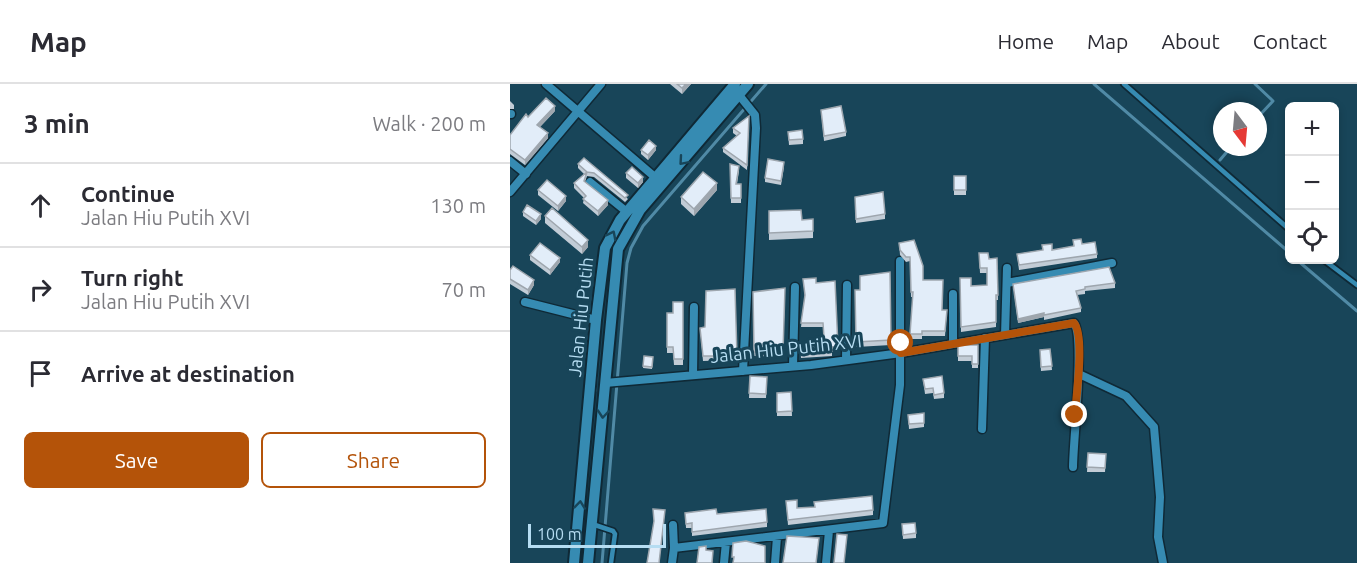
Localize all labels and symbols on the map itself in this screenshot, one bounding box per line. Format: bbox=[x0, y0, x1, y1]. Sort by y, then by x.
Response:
north arrow bbox=[1213, 102, 1267, 156]
one-way arrow bbox=[679, 154, 690, 165]
one-way arrow bbox=[604, 230, 616, 241]
street label: Jalan Hiu Putih bbox=[564, 256, 596, 378]
route start bbox=[887, 329, 913, 355]
street label: Jalan Hiu Putih XVI bbox=[709, 330, 863, 366]
route end bbox=[1061, 401, 1087, 427]
one-way arrow bbox=[597, 410, 610, 419]
one-way arrow bbox=[573, 500, 586, 509]
scale bar bbox=[528, 521, 666, 548]

